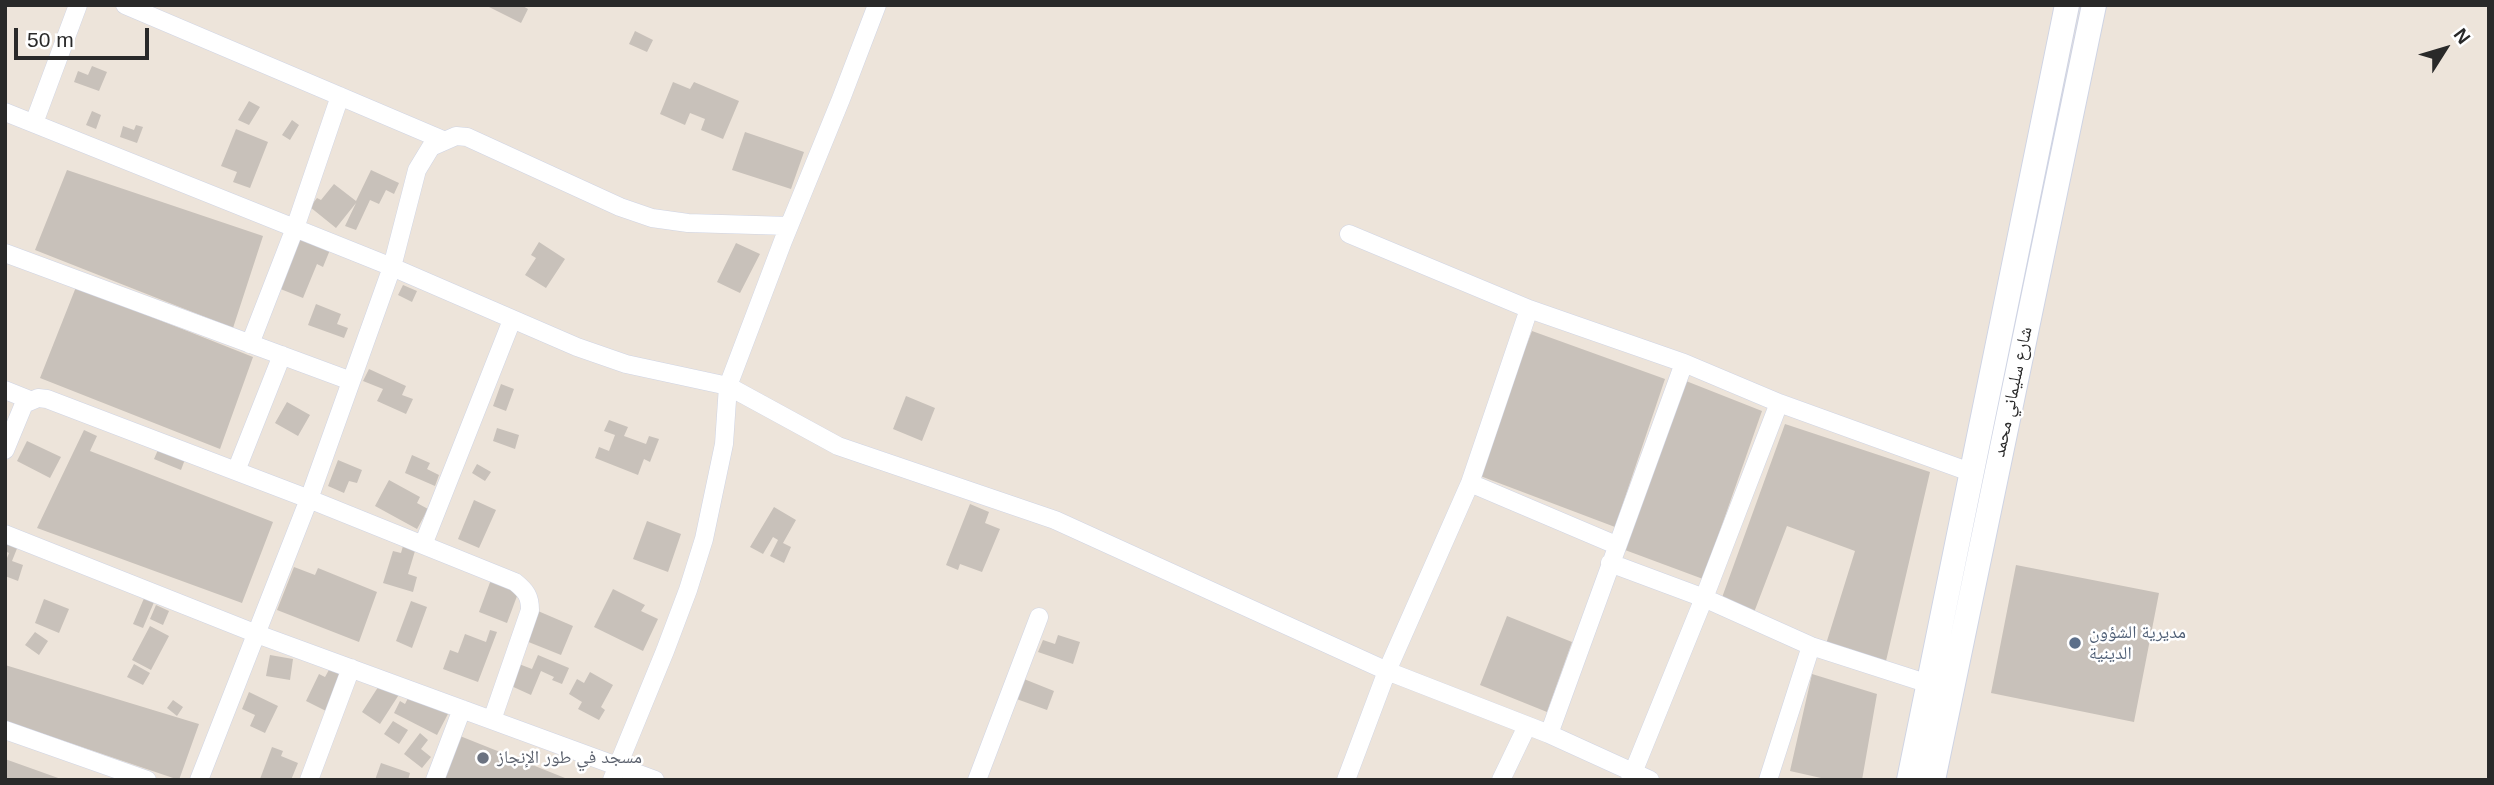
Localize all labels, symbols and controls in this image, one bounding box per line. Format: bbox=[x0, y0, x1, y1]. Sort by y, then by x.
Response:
scale bar bbox=[18, 14, 152, 58]
north arrow bbox=[2410, 14, 2480, 84]
text: N bbox=[2450, 24, 2475, 48]
text: 50 m bbox=[27, 28, 74, 51]
street label: شارع سليماني محمد bbox=[1989, 325, 2037, 459]
place label: مديرية الشؤون الدينية bbox=[2089, 622, 2186, 664]
marker: مديرية الشؤون الدينية bbox=[2067, 635, 2083, 651]
place label: مسجد في طور الإنجاز bbox=[497, 747, 642, 769]
marker: مسجد في طور الإنجاز bbox=[475, 750, 491, 766]

